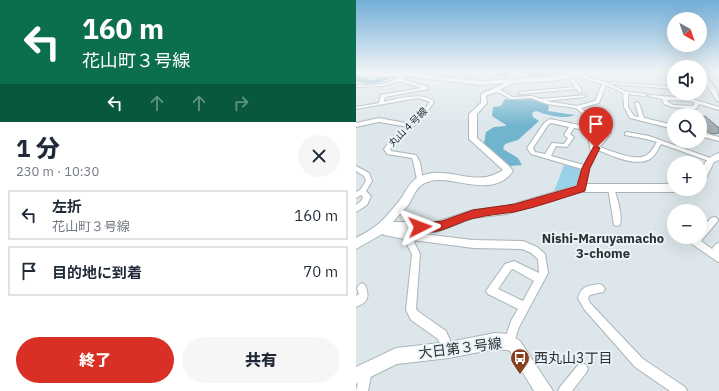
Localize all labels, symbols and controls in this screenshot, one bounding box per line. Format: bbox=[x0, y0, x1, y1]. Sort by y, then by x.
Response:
text: 160 m bbox=[82, 10, 164, 47]
north arrow bbox=[667, 12, 707, 52]
map controls bbox=[667, 12, 707, 244]
icon: left bbox=[16, 16, 68, 68]
text: 花山町３号線 bbox=[82, 49, 190, 72]
button: sound bbox=[667, 60, 707, 100]
icon: left bbox=[104, 92, 126, 114]
icon: ahead bbox=[146, 92, 168, 114]
icon: ahead bbox=[188, 92, 210, 114]
icon: right bbox=[230, 92, 252, 114]
street label: 丸山４号線 bbox=[386, 105, 430, 149]
pin bbox=[579, 107, 613, 148]
button: search bbox=[667, 108, 707, 148]
icon: arrive bbox=[585, 113, 607, 135]
text: 1 分 bbox=[16, 132, 60, 164]
button: close bbox=[298, 135, 340, 177]
button: + bbox=[667, 156, 707, 196]
text: 230 m · 10:30 bbox=[16, 163, 99, 180]
text: 左折 bbox=[52, 197, 82, 216]
icon: left bbox=[18, 204, 40, 226]
button: − bbox=[667, 204, 707, 244]
text: 160 m bbox=[294, 206, 338, 225]
position arrow bbox=[399, 206, 441, 248]
text: 花山町３号線 bbox=[52, 218, 130, 235]
district label: Nishi-Maruyamacho 3-chome bbox=[542, 230, 664, 262]
icon: arrive bbox=[18, 260, 40, 282]
text: 70 m bbox=[303, 262, 338, 281]
text: 目的地に到着 bbox=[52, 263, 142, 282]
street label: 大日第３号線 bbox=[417, 334, 503, 362]
button: 終了 bbox=[16, 337, 174, 383]
button: 共有 bbox=[182, 337, 340, 383]
bus stop icon: 西丸山3丁目 bbox=[509, 347, 531, 375]
place label: 西丸山3丁目 bbox=[534, 349, 612, 367]

